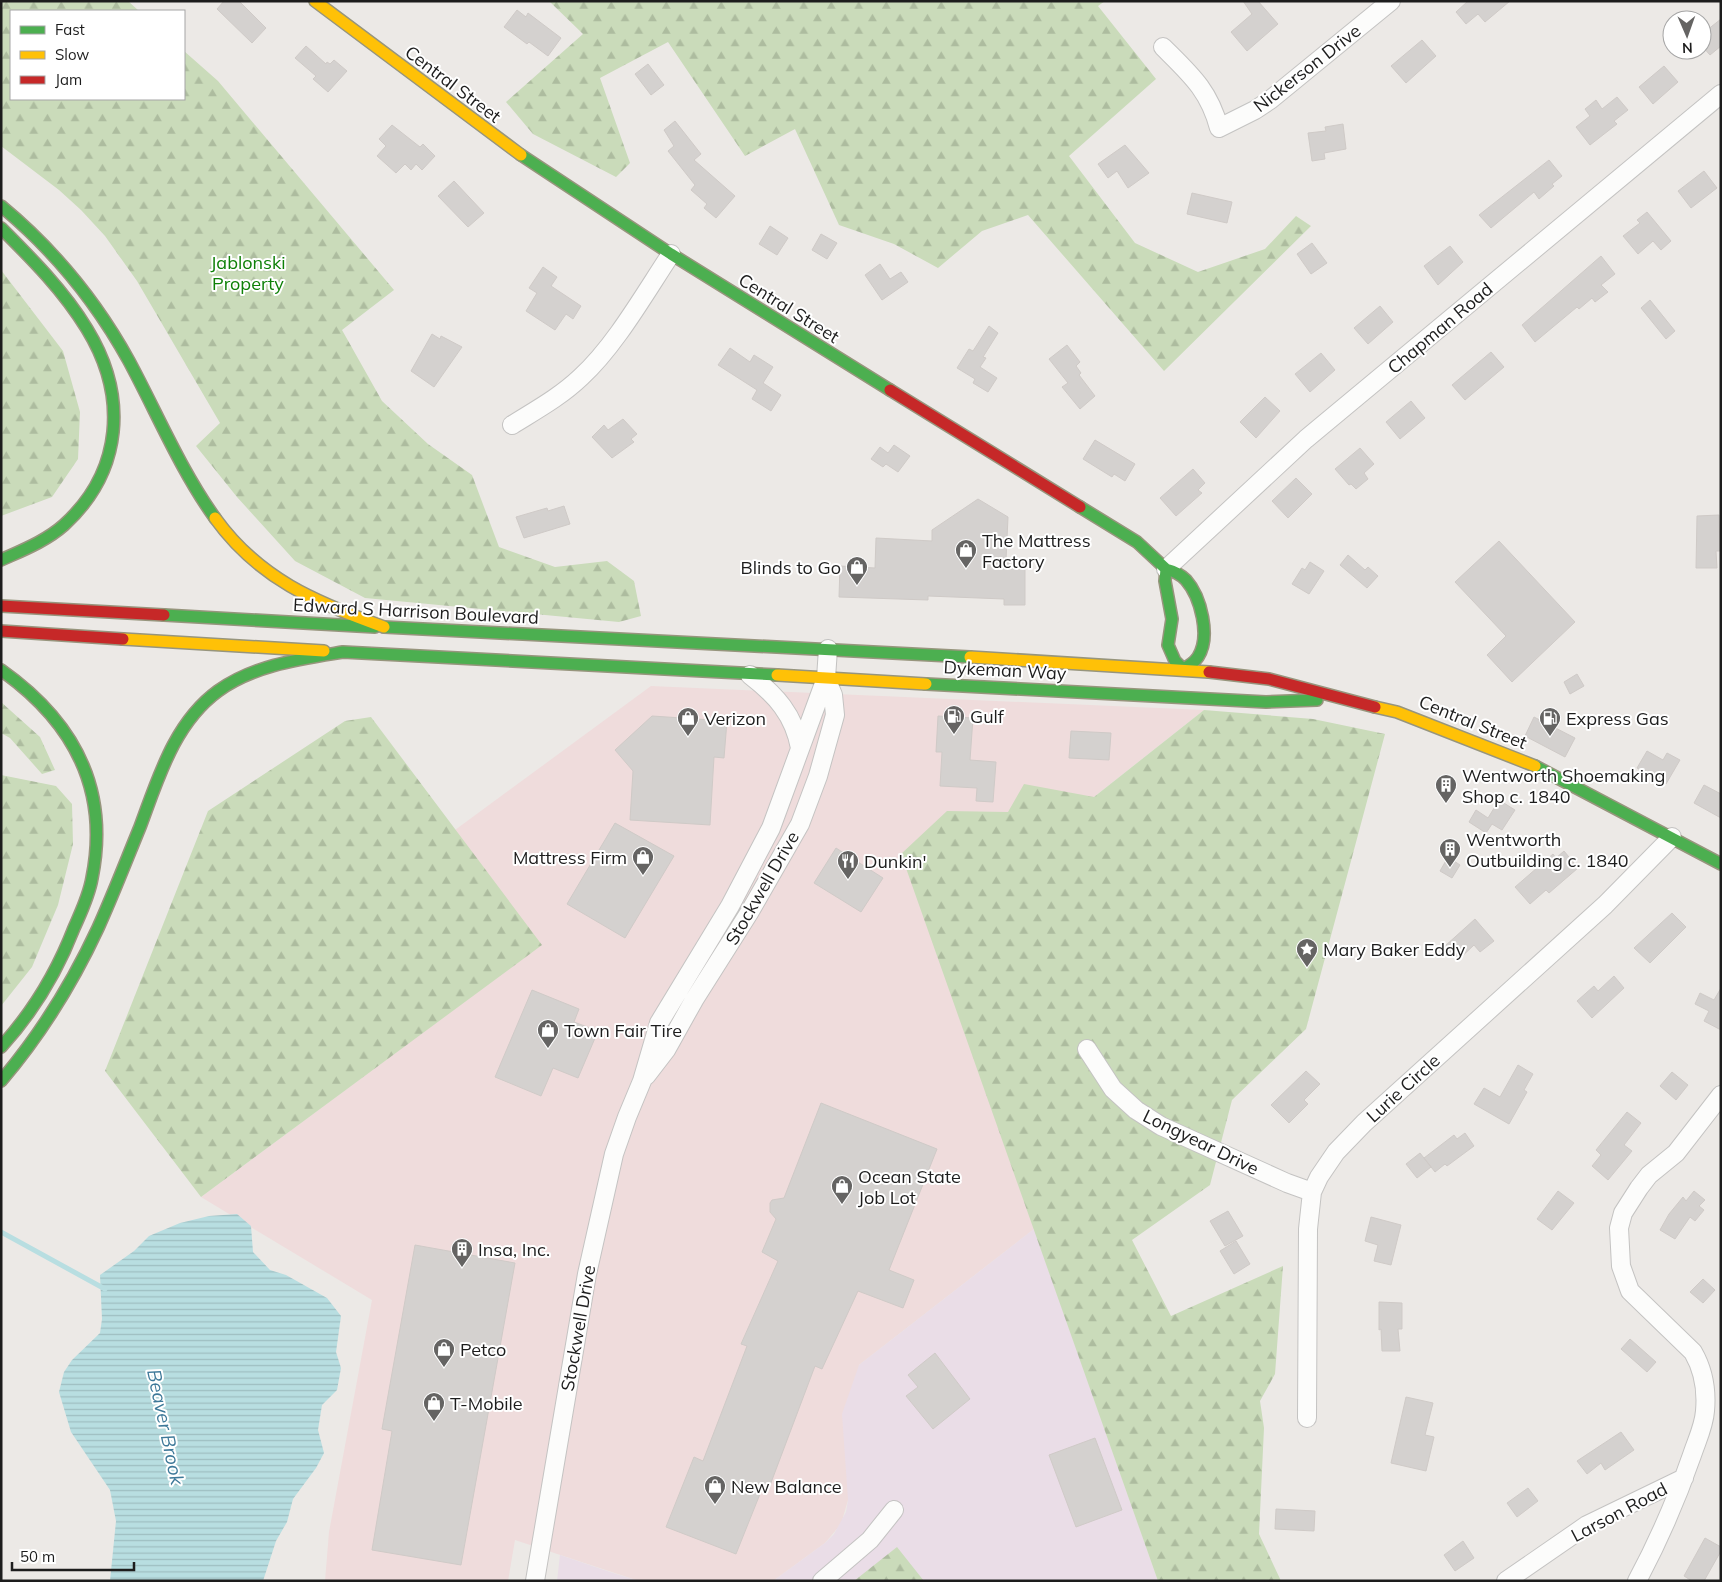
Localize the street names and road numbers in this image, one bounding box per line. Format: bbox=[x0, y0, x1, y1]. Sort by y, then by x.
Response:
street label: Nickerson Drive bbox=[1249, 19, 1365, 117]
street label: Central Street bbox=[400, 40, 506, 128]
street label: Central Street bbox=[734, 268, 844, 348]
street label: Chapman Road bbox=[1383, 277, 1497, 379]
street label: Edward S Harrison Boulevard bbox=[293, 593, 539, 629]
street label: Dykeman Way bbox=[943, 655, 1067, 685]
street label: Central Street bbox=[1416, 690, 1530, 754]
street label: Stockwell Drive bbox=[720, 827, 804, 949]
street label: Lurie Circle bbox=[1361, 1049, 1445, 1127]
street label: Longyear Drive bbox=[1139, 1104, 1263, 1180]
street label: Stockwell Drive bbox=[556, 1263, 600, 1393]
street label: Larson Road bbox=[1567, 1477, 1671, 1547]

